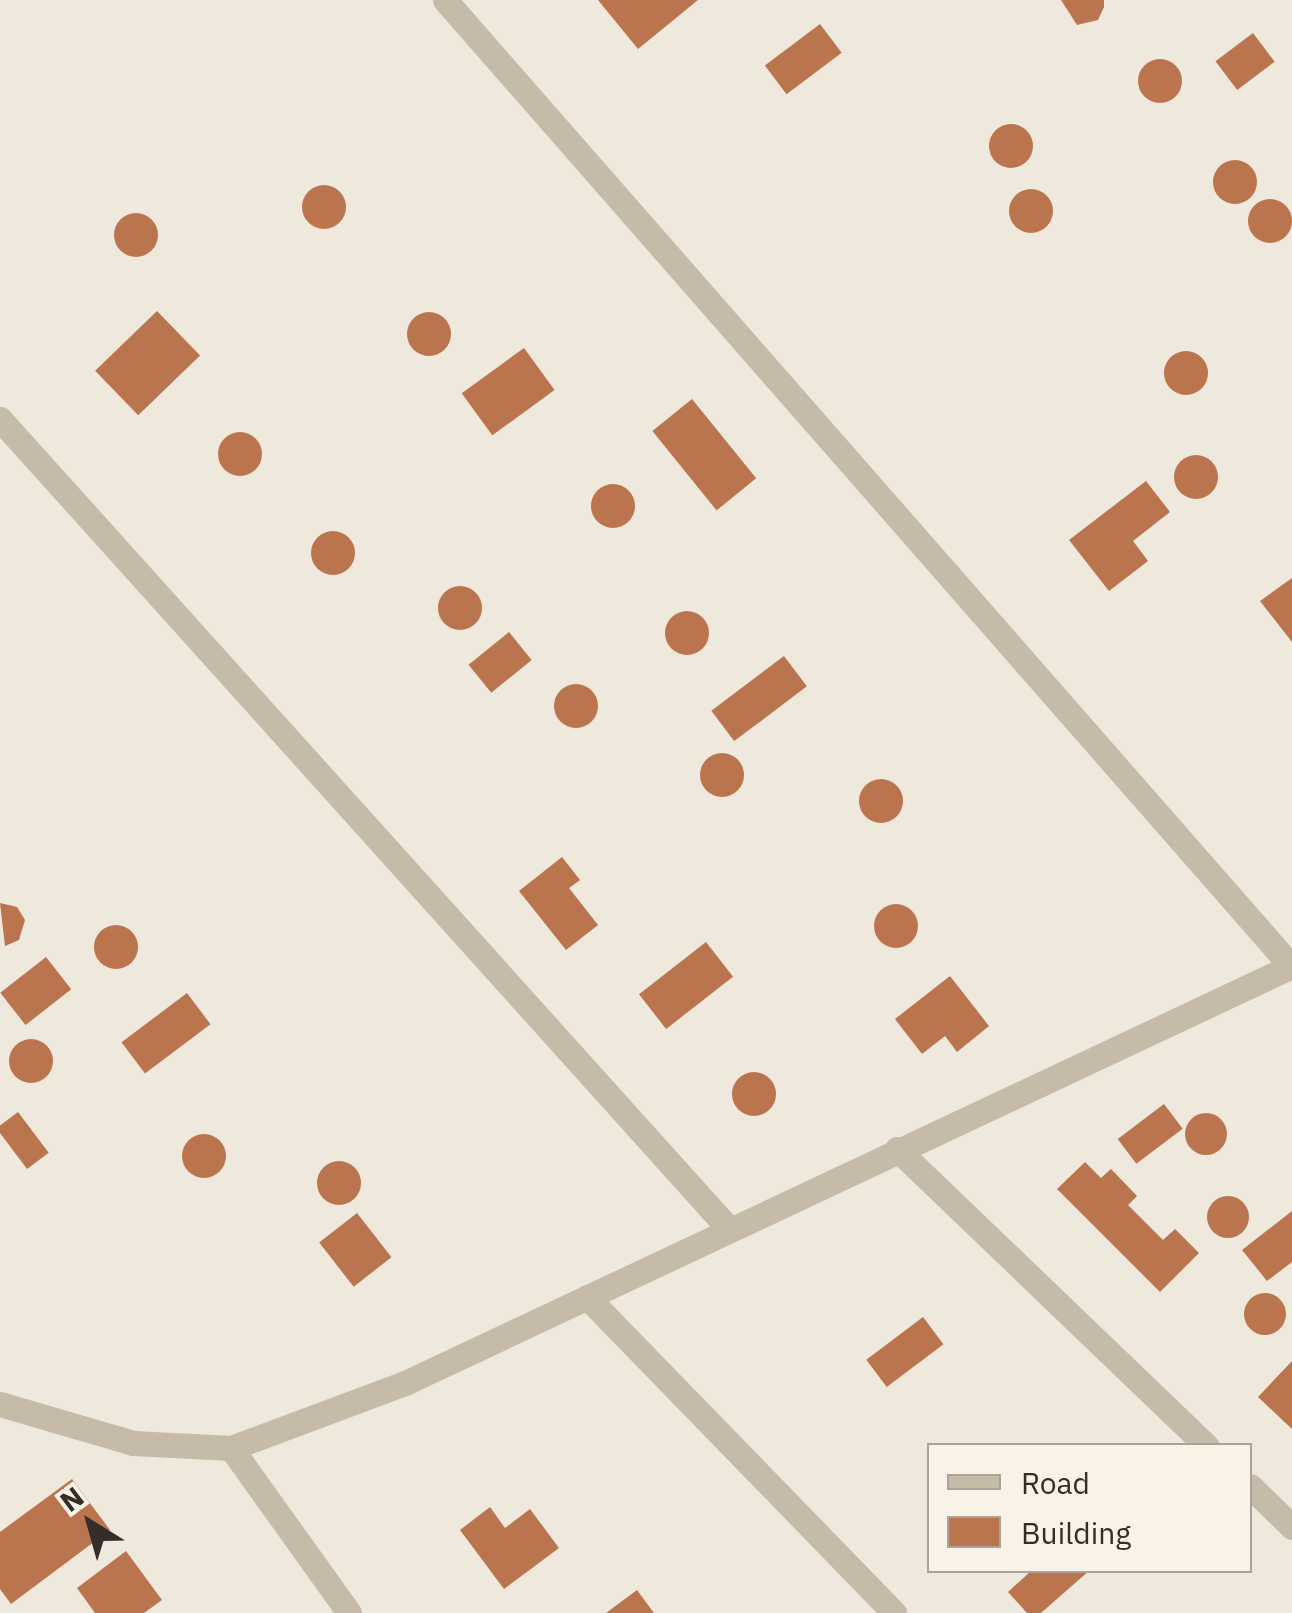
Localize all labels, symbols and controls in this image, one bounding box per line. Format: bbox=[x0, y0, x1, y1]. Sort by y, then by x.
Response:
legend bbox=[927, 1443, 1252, 1573]
text: Road bbox=[1021, 1463, 1090, 1502]
north arrow bbox=[40, 1473, 140, 1573]
text: N bbox=[52, 1478, 91, 1520]
text: Building bbox=[1021, 1513, 1131, 1552]

